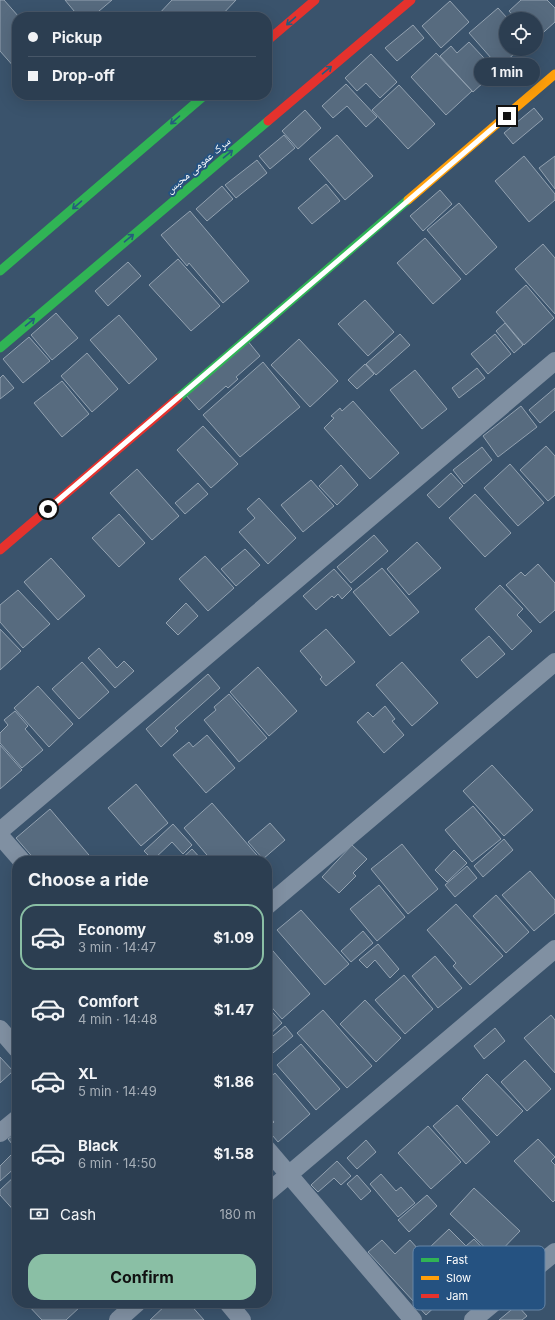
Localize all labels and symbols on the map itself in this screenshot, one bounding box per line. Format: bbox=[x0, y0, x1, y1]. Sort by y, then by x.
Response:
one-way arrow bbox=[286, 16, 296, 25]
callout: 1 min bbox=[474, 58, 540, 86]
one-way arrow bbox=[322, 66, 333, 75]
route end bbox=[498, 107, 516, 125]
one-way arrow bbox=[170, 116, 180, 125]
street label: سرک عمومی محبس bbox=[163, 134, 233, 196]
one-way arrow bbox=[223, 150, 234, 159]
one-way arrow bbox=[71, 201, 82, 210]
one-way arrow bbox=[124, 234, 134, 243]
one-way arrow bbox=[24, 318, 35, 327]
route start bbox=[39, 500, 57, 518]
legend bbox=[413, 1246, 545, 1310]
text: Fast bbox=[446, 1253, 468, 1267]
text: Slow bbox=[446, 1271, 471, 1285]
text: Jam bbox=[446, 1289, 468, 1303]

